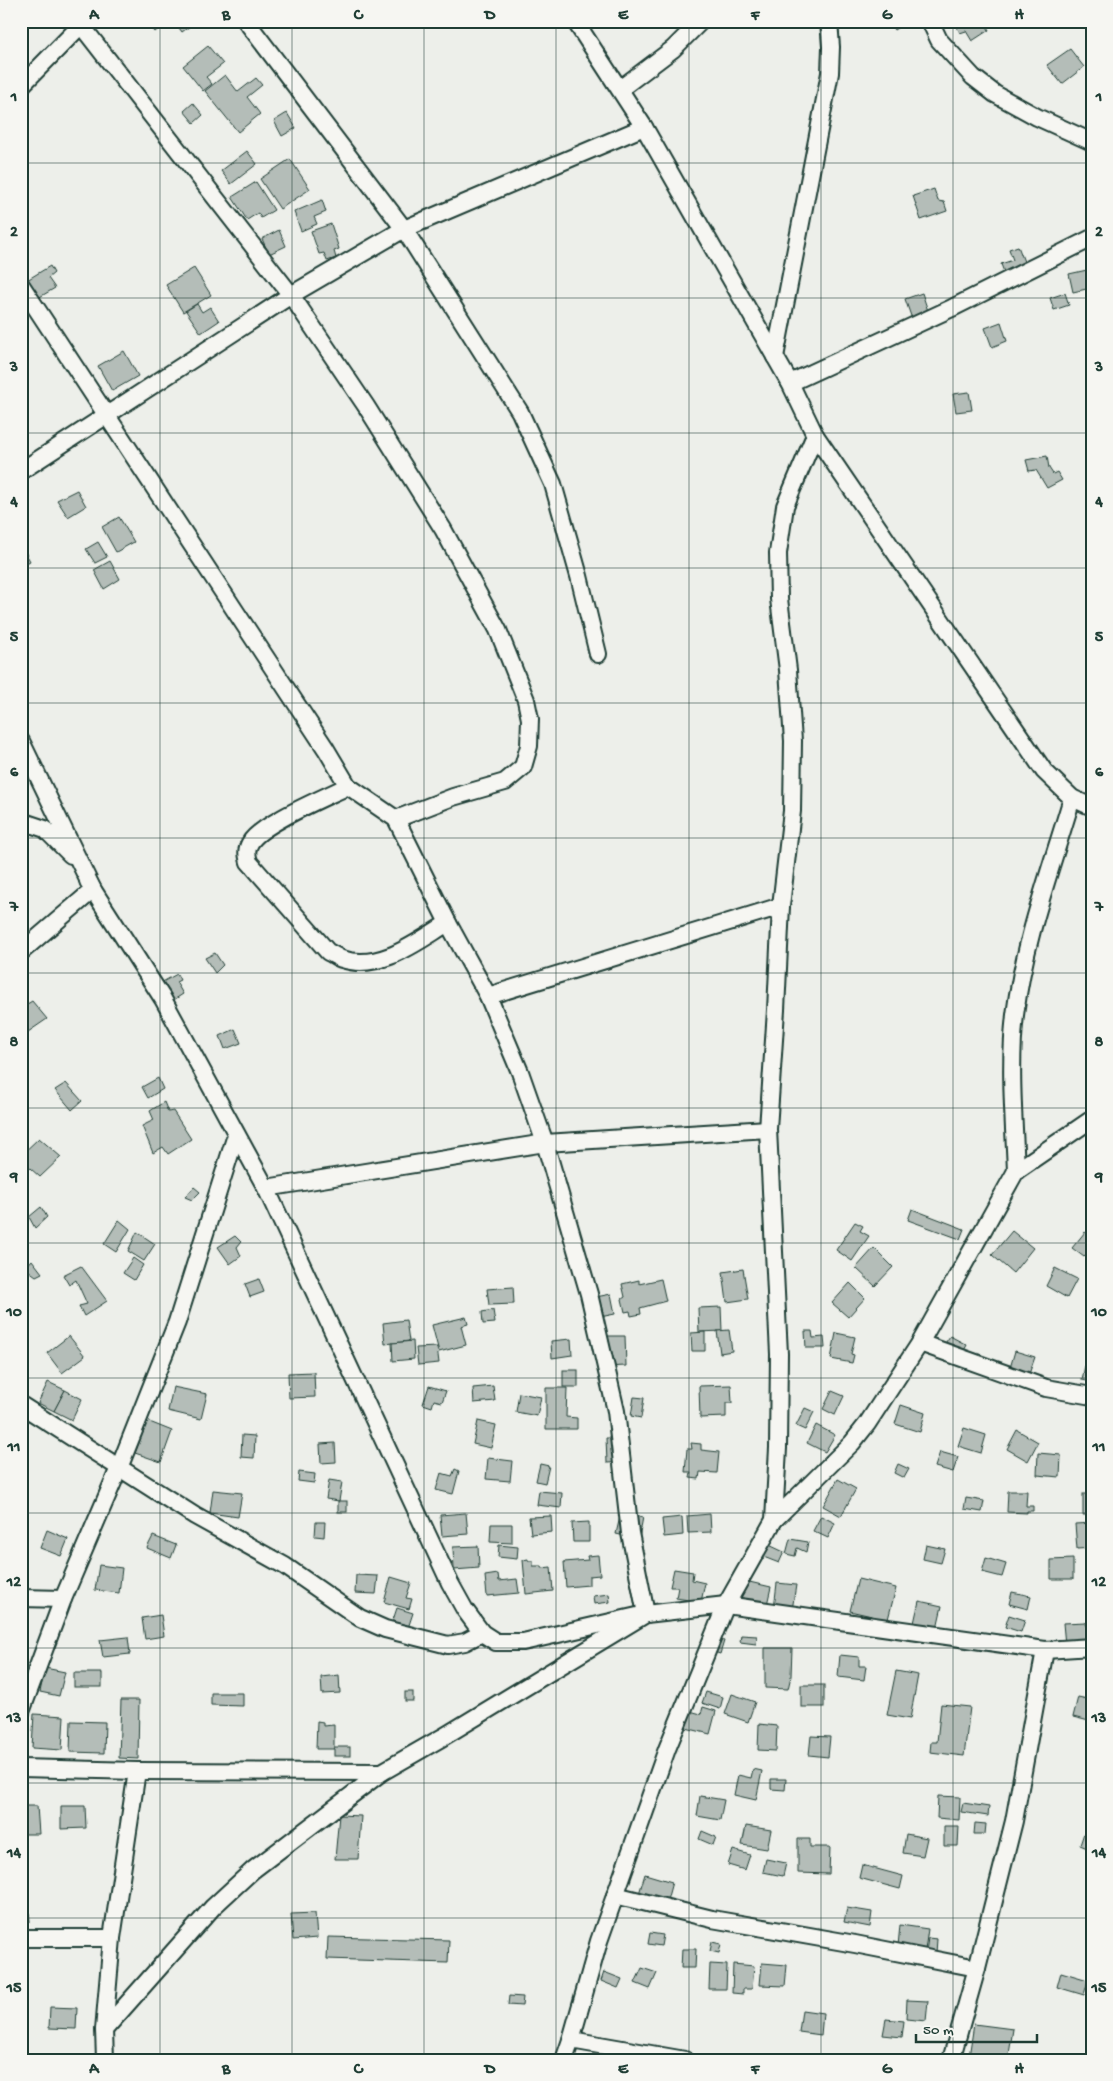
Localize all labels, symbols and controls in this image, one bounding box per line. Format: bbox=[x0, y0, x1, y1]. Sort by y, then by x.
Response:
text: A bbox=[88, 7, 100, 26]
text: B bbox=[221, 7, 231, 26]
text: C bbox=[353, 7, 364, 26]
text: D bbox=[483, 7, 496, 26]
text: E bbox=[618, 7, 629, 26]
text: F bbox=[750, 7, 761, 26]
text: G bbox=[882, 7, 893, 26]
text: H bbox=[1014, 7, 1024, 26]
text: 1 bbox=[10, 89, 17, 108]
text: 1 bbox=[1095, 89, 1102, 108]
text: 2 bbox=[10, 224, 18, 243]
text: 2 bbox=[1095, 224, 1103, 243]
text: 3 bbox=[9, 359, 18, 378]
text: 3 bbox=[1094, 359, 1103, 378]
text: 4 bbox=[9, 494, 18, 513]
text: 4 bbox=[1094, 494, 1103, 513]
text: 5 bbox=[10, 629, 19, 648]
text: 5 bbox=[1095, 629, 1104, 648]
text: 6 bbox=[10, 764, 19, 783]
text: 6 bbox=[1095, 764, 1104, 783]
text: 7 bbox=[9, 899, 19, 918]
text: 7 bbox=[1094, 899, 1104, 918]
text: 8 bbox=[10, 1034, 19, 1053]
text: 8 bbox=[1095, 1034, 1104, 1053]
text: 9 bbox=[9, 1169, 18, 1188]
text: 9 bbox=[1094, 1169, 1103, 1188]
text: 10 bbox=[5, 1304, 22, 1323]
text: 10 bbox=[1090, 1304, 1107, 1323]
text: 11 bbox=[7, 1439, 20, 1458]
text: 11 bbox=[1092, 1439, 1105, 1458]
text: 12 bbox=[6, 1574, 21, 1593]
text: 12 bbox=[1091, 1574, 1106, 1593]
text: 13 bbox=[6, 1710, 21, 1729]
text: 13 bbox=[1091, 1710, 1106, 1729]
text: 14 bbox=[6, 1845, 21, 1864]
text: 14 bbox=[1091, 1845, 1106, 1864]
text: 15 bbox=[6, 1980, 22, 1999]
text: 15 bbox=[1091, 1980, 1107, 1999]
scale bar bbox=[916, 2011, 1037, 2043]
text: 50 m bbox=[923, 2022, 954, 2040]
text: A bbox=[88, 2061, 100, 2080]
text: B bbox=[221, 2061, 231, 2080]
text: C bbox=[353, 2061, 364, 2080]
text: D bbox=[483, 2061, 496, 2080]
text: E bbox=[618, 2061, 629, 2080]
text: F bbox=[750, 2061, 761, 2080]
text: G bbox=[882, 2061, 893, 2080]
text: H bbox=[1014, 2061, 1024, 2080]

